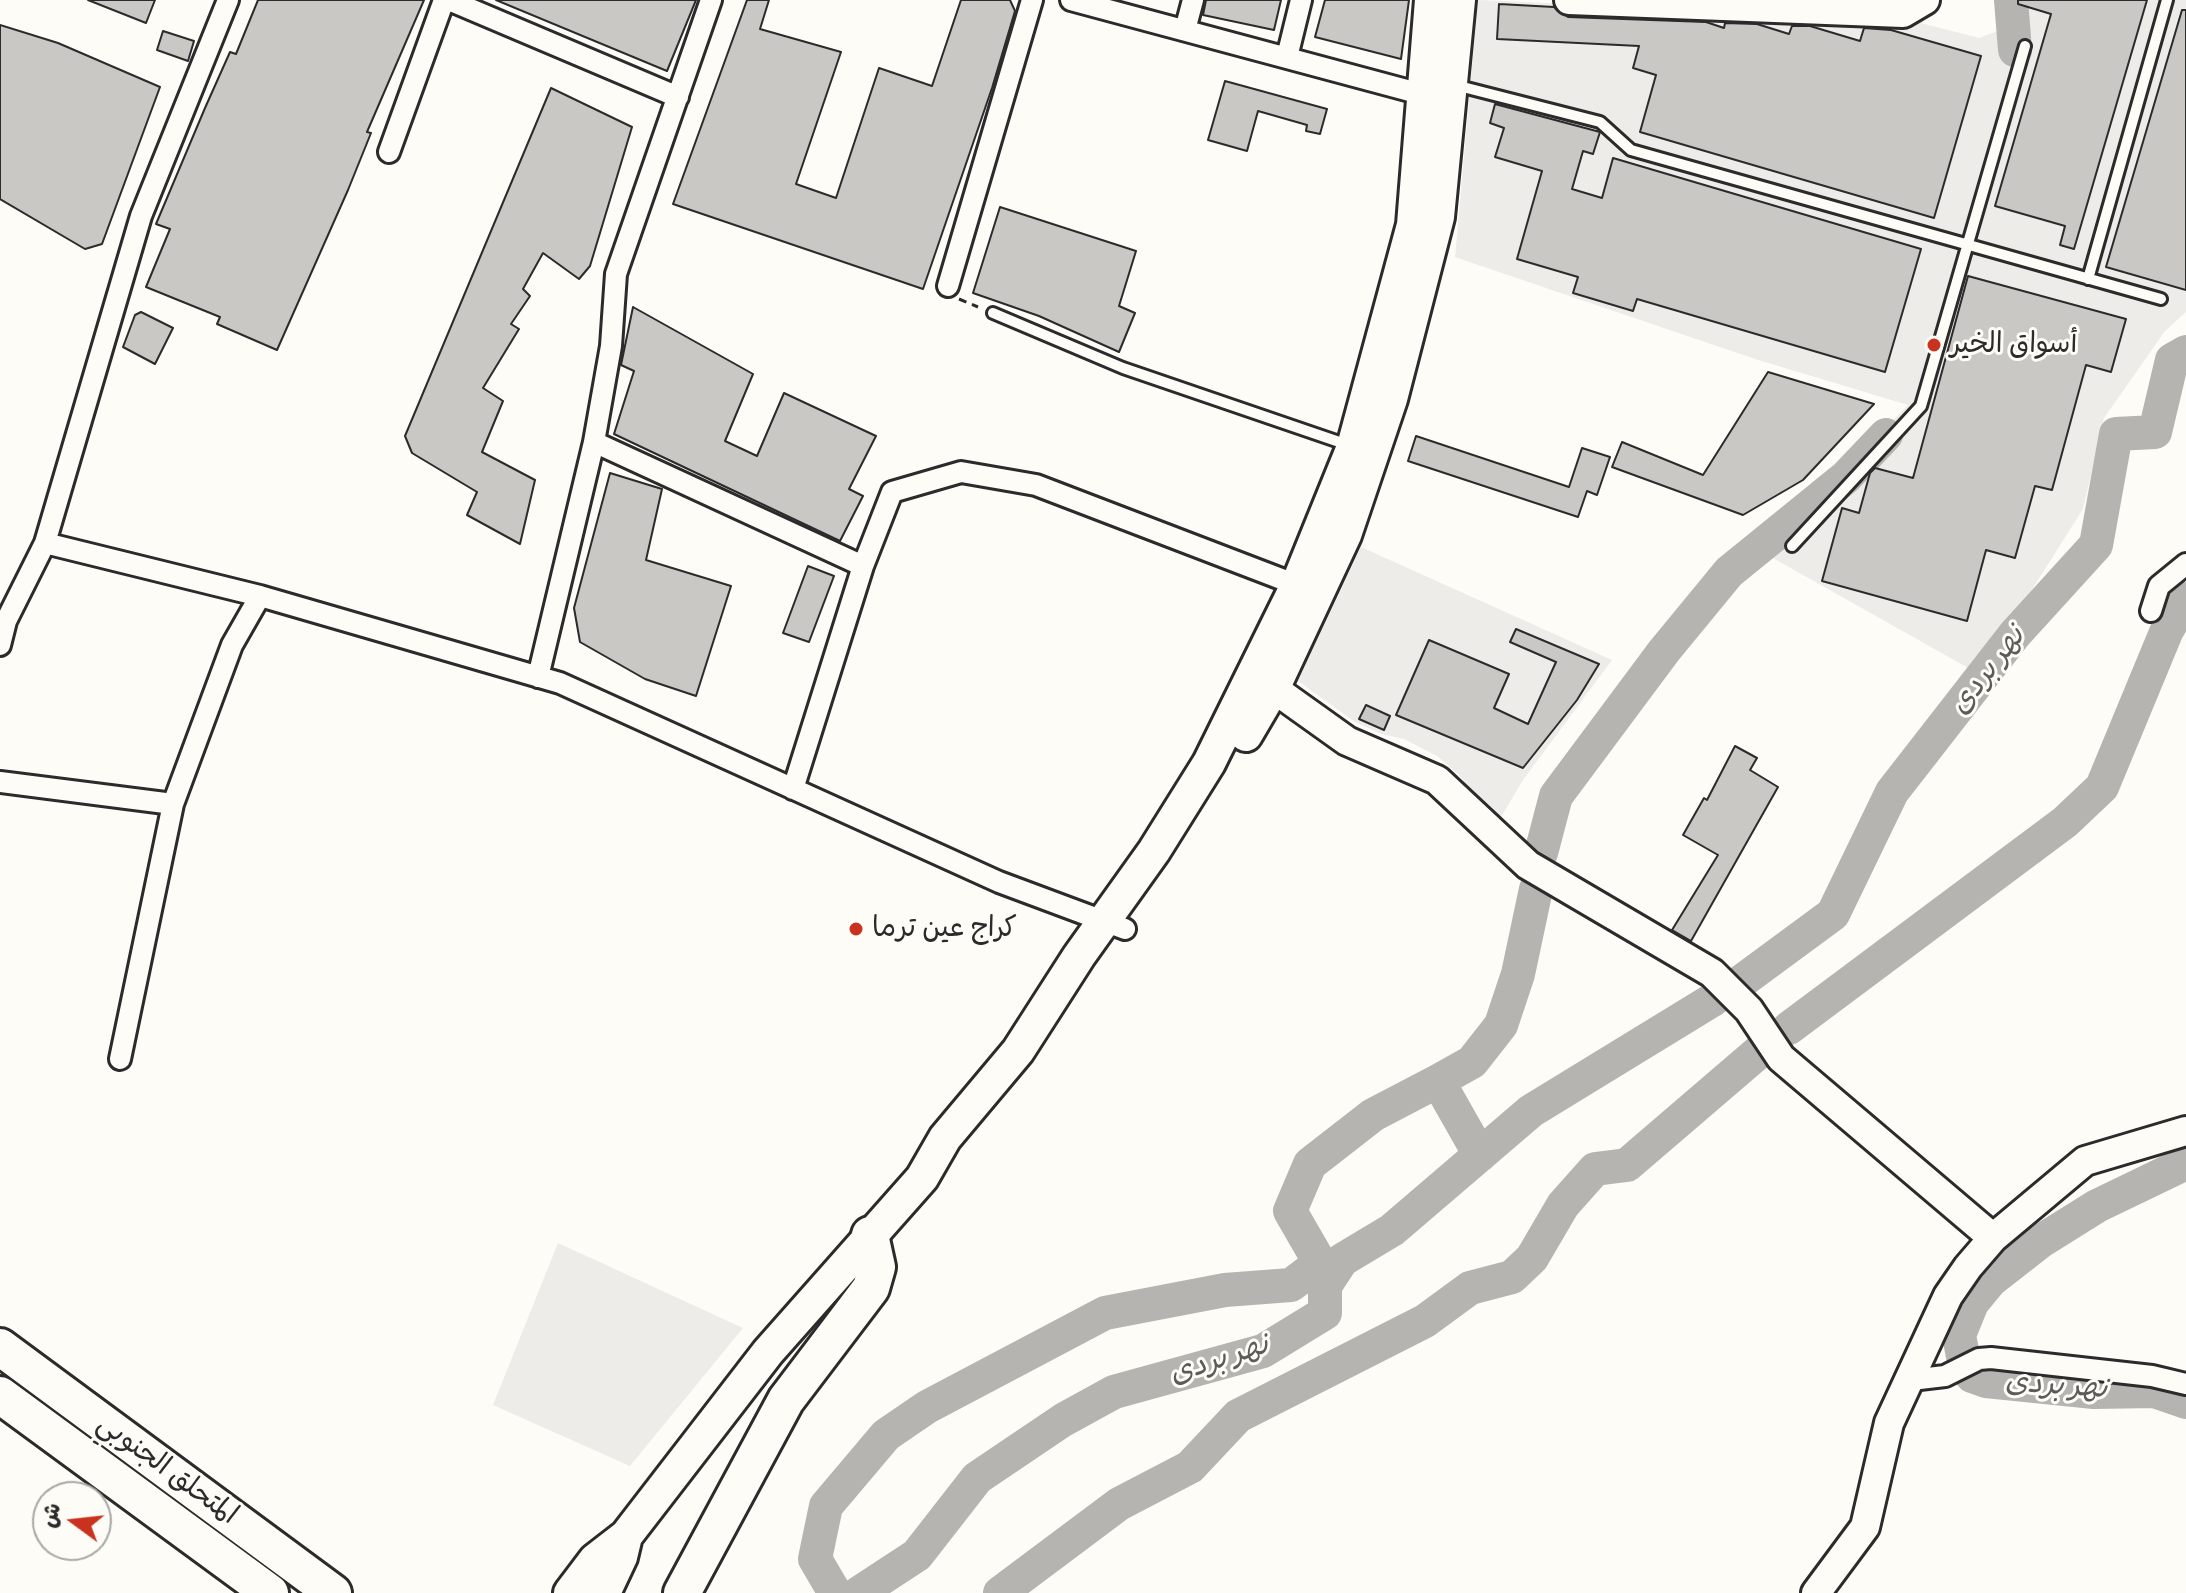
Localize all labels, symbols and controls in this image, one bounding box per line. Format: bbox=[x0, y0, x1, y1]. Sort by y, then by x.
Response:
place label: أسواق الخير bbox=[1950, 328, 2077, 362]
marker: أسواق الخير bbox=[1925, 336, 1943, 354]
water label: نهر بردى bbox=[1942, 620, 2034, 722]
place label: كراج عين ترما bbox=[872, 912, 1017, 946]
marker: كراج عين ترما bbox=[847, 920, 865, 938]
water label: نهر بردى bbox=[1165, 1327, 1273, 1393]
water label: نهر بردى bbox=[2004, 1364, 2108, 1408]
street label: المتحلق الجنوبي bbox=[90, 1408, 244, 1532]
north arrow bbox=[32, 1481, 112, 1561]
text: ش bbox=[34, 1500, 66, 1530]

